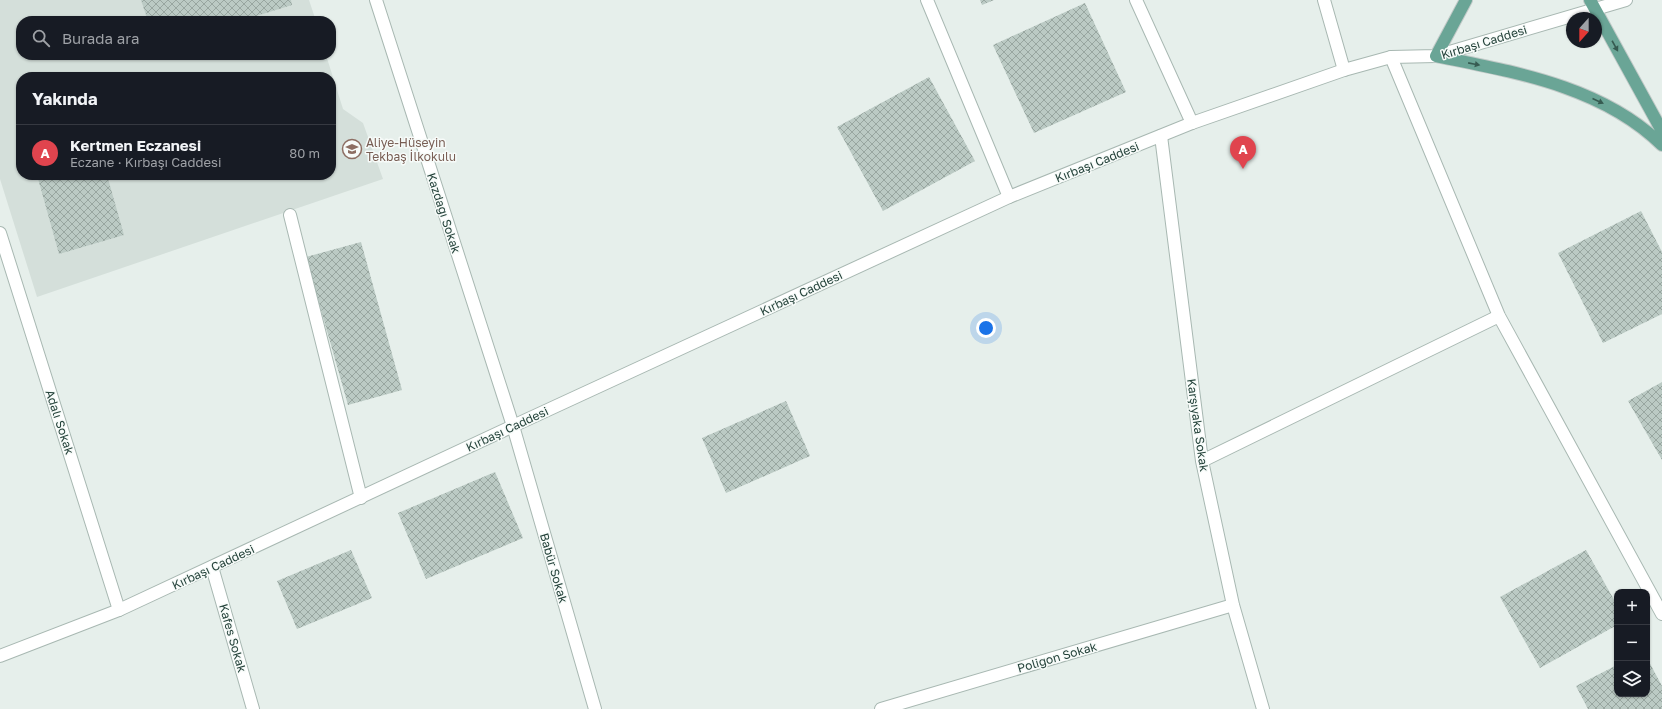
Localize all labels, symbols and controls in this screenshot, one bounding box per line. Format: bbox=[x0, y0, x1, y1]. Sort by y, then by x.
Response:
north arrow bbox=[1566, 12, 1602, 48]
search box bbox=[16, 16, 336, 60]
street label: Kırbaşı Caddesi bbox=[1439, 22, 1529, 62]
icon: search bbox=[30, 27, 52, 49]
text: Burada ara bbox=[62, 29, 139, 47]
one-way arrow bbox=[1612, 40, 1619, 52]
one-way arrow bbox=[1468, 61, 1480, 67]
text: Yakında bbox=[32, 88, 98, 109]
one-way arrow bbox=[1592, 98, 1604, 104]
place label: Aliye-Hüseyin Tekbaş İlkokulu bbox=[366, 135, 456, 164]
text: Kertmen Eczanesi bbox=[70, 136, 201, 154]
pin: A bbox=[1230, 136, 1256, 169]
school or university icon: Aliye-Hüseyin Tekbaş İlkokulu bbox=[341, 138, 363, 160]
street label: Kırbaşı Caddesi bbox=[1053, 138, 1141, 186]
text: A bbox=[40, 145, 50, 161]
text: 80 m bbox=[289, 145, 320, 161]
text: Eczane · Kırbaşı Caddesi bbox=[70, 154, 221, 170]
street label: Kazdağı Sokak bbox=[424, 171, 464, 255]
street label: Kırbaşı Caddesi bbox=[757, 267, 845, 319]
your location bbox=[976, 318, 996, 338]
street label: Karşıyaka Sokak bbox=[1184, 377, 1212, 473]
street label: Adalı Sokak bbox=[42, 388, 78, 456]
street label: Kırbaşı Caddesi bbox=[463, 403, 551, 455]
street label: Babür Sokak bbox=[537, 531, 571, 605]
street label: Kırbaşı Caddesi bbox=[169, 541, 257, 593]
map controls bbox=[1614, 589, 1650, 697]
button: + bbox=[1614, 589, 1650, 625]
street label: Kafes Sokak bbox=[216, 602, 250, 674]
button: − bbox=[1614, 625, 1650, 661]
street label: Poligon Sokak bbox=[1015, 638, 1099, 676]
button: layers bbox=[1614, 661, 1650, 697]

